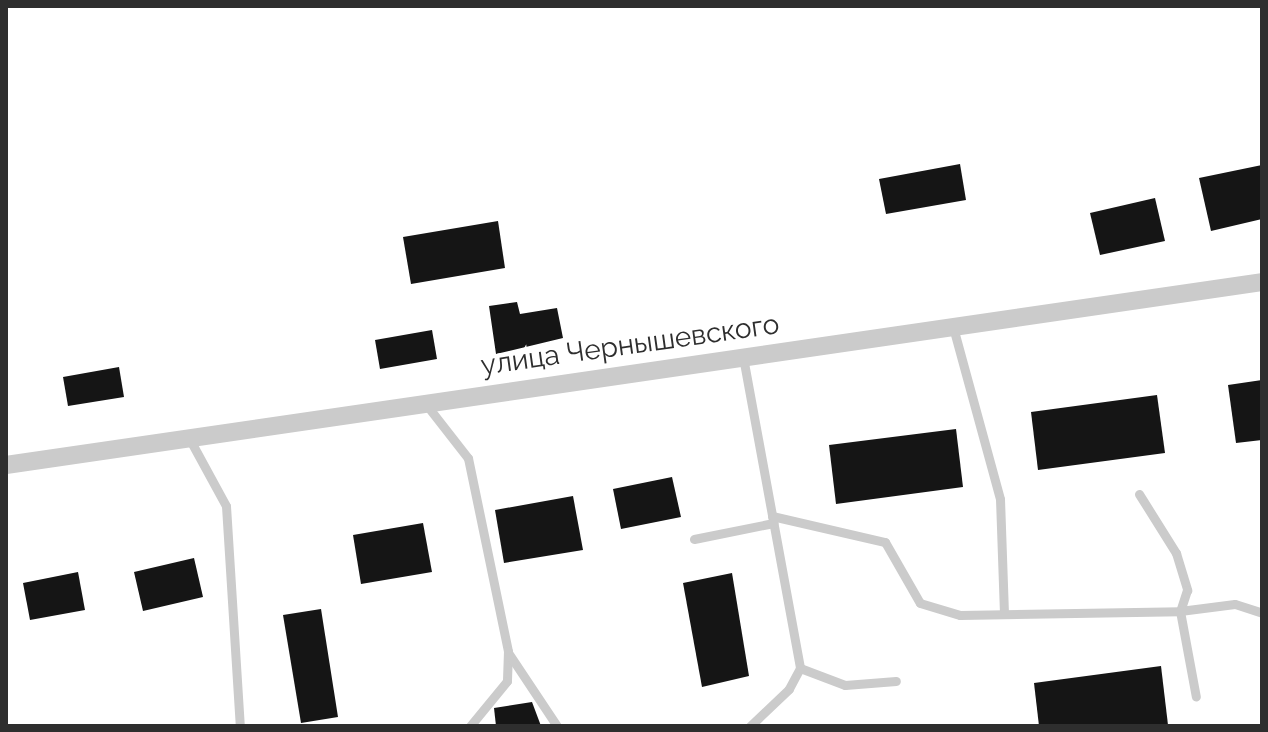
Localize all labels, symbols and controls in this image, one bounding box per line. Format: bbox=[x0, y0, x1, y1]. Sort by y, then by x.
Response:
street label: улица Чернышевского bbox=[479, 307, 781, 383]

